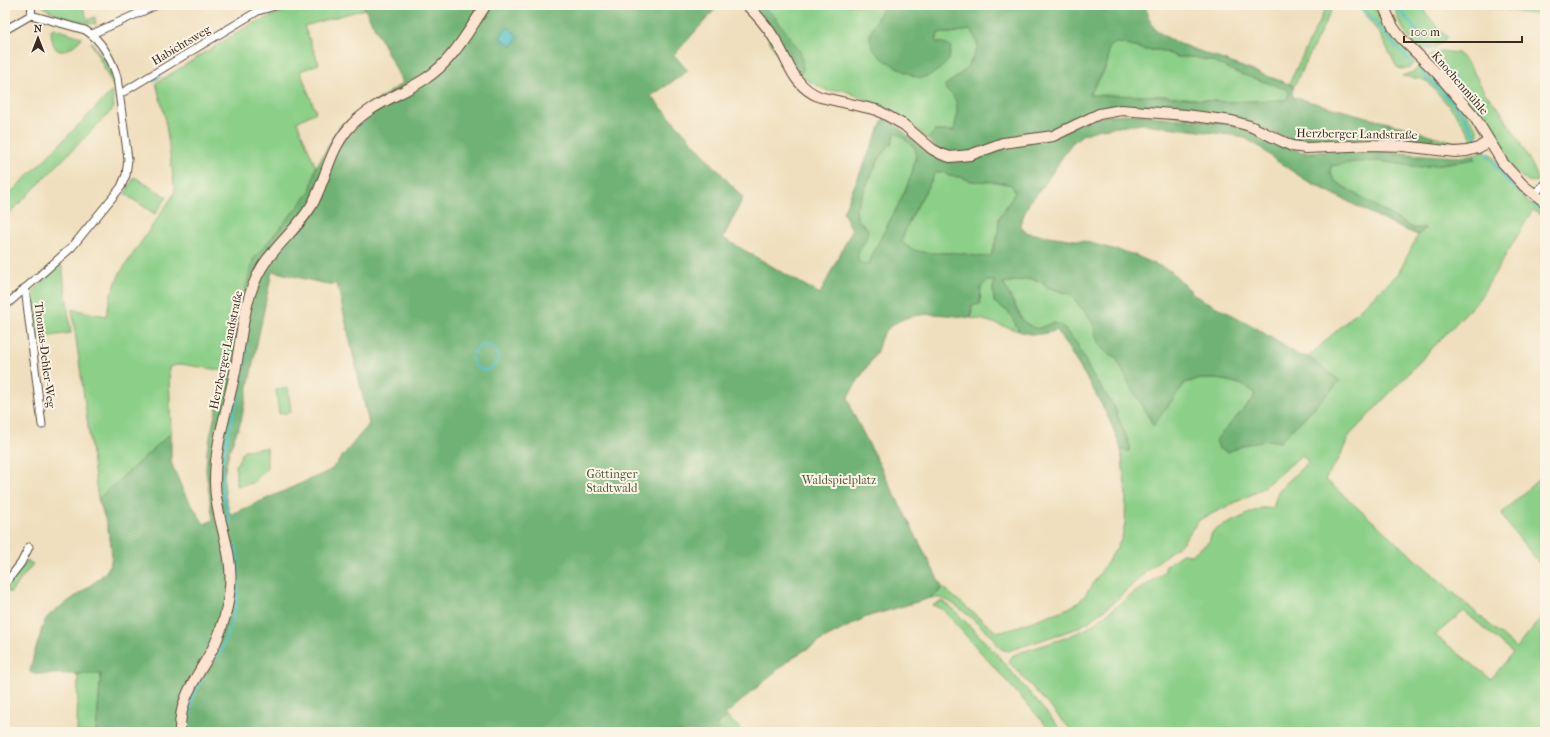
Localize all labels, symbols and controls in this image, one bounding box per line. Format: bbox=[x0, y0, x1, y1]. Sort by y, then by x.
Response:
north arrow bbox=[18, 18, 58, 58]
scale bar bbox=[1404, 18, 1522, 44]
text: N bbox=[34, 22, 43, 35]
street label: Habichtsweg bbox=[149, 22, 214, 68]
text: 100 m bbox=[1410, 25, 1440, 39]
street label: Knochenmühle bbox=[1429, 49, 1491, 117]
street label: Herzberger Landstraße bbox=[1296, 126, 1418, 142]
street label: Herzberger Landstraße bbox=[207, 289, 245, 411]
street label: Thomas-Dehler-Weg bbox=[32, 301, 59, 409]
park label: Göttinger Stadtwald bbox=[586, 467, 638, 495]
park label: Waldspielplatz bbox=[801, 473, 877, 487]

